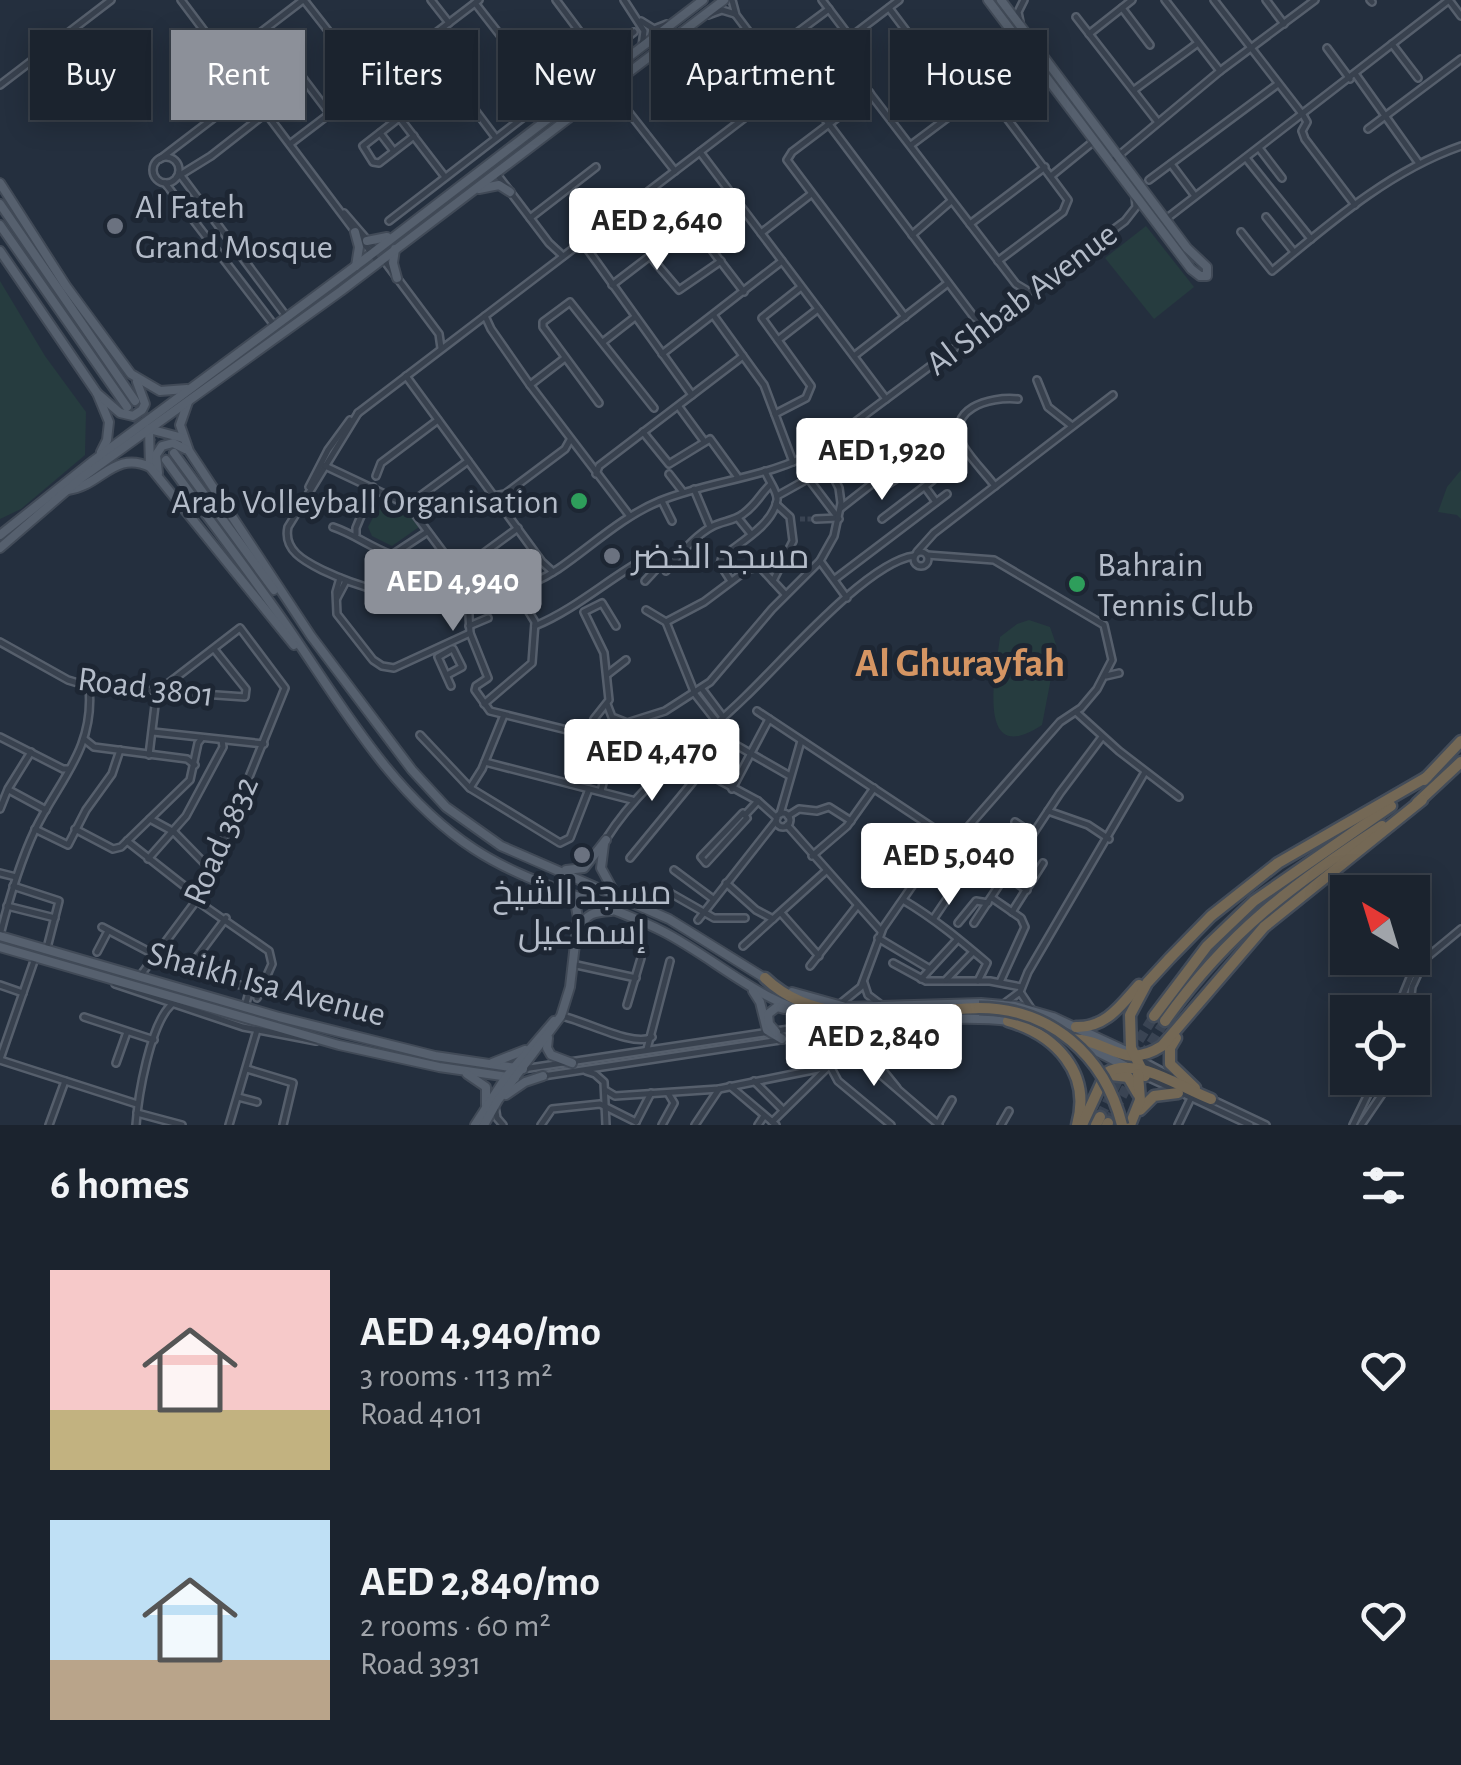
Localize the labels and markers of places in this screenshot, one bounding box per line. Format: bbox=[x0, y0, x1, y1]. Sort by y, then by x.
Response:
pin: AED 2,640 bbox=[543, 188, 771, 273]
place label: Al Fateh Grand Mosque bbox=[135, 190, 333, 265]
marker: Al Fateh Grand Mosque bbox=[104, 215, 126, 237]
pin: AED 1,920 bbox=[768, 418, 996, 503]
place label: Arab Volleyball Organisation bbox=[171, 485, 559, 520]
marker: Arab Volleyball Organisation bbox=[568, 490, 590, 512]
place label: مسجد الخضر bbox=[630, 540, 810, 576]
marker: مسجد الخضر bbox=[601, 545, 623, 567]
place label: Bahrain Tennis Club bbox=[1097, 548, 1254, 623]
pin: AED 4,940 bbox=[339, 549, 567, 634]
marker: Bahrain Tennis Club bbox=[1066, 573, 1088, 595]
pin: AED 4,470 bbox=[538, 719, 766, 804]
pin: AED 5,040 bbox=[835, 823, 1063, 908]
marker: مسجد الشيخ إسماعيل bbox=[571, 844, 593, 866]
place label: مسجد الشيخ إسماعيل bbox=[492, 876, 672, 953]
pin: AED 2,840 bbox=[760, 1004, 988, 1089]

